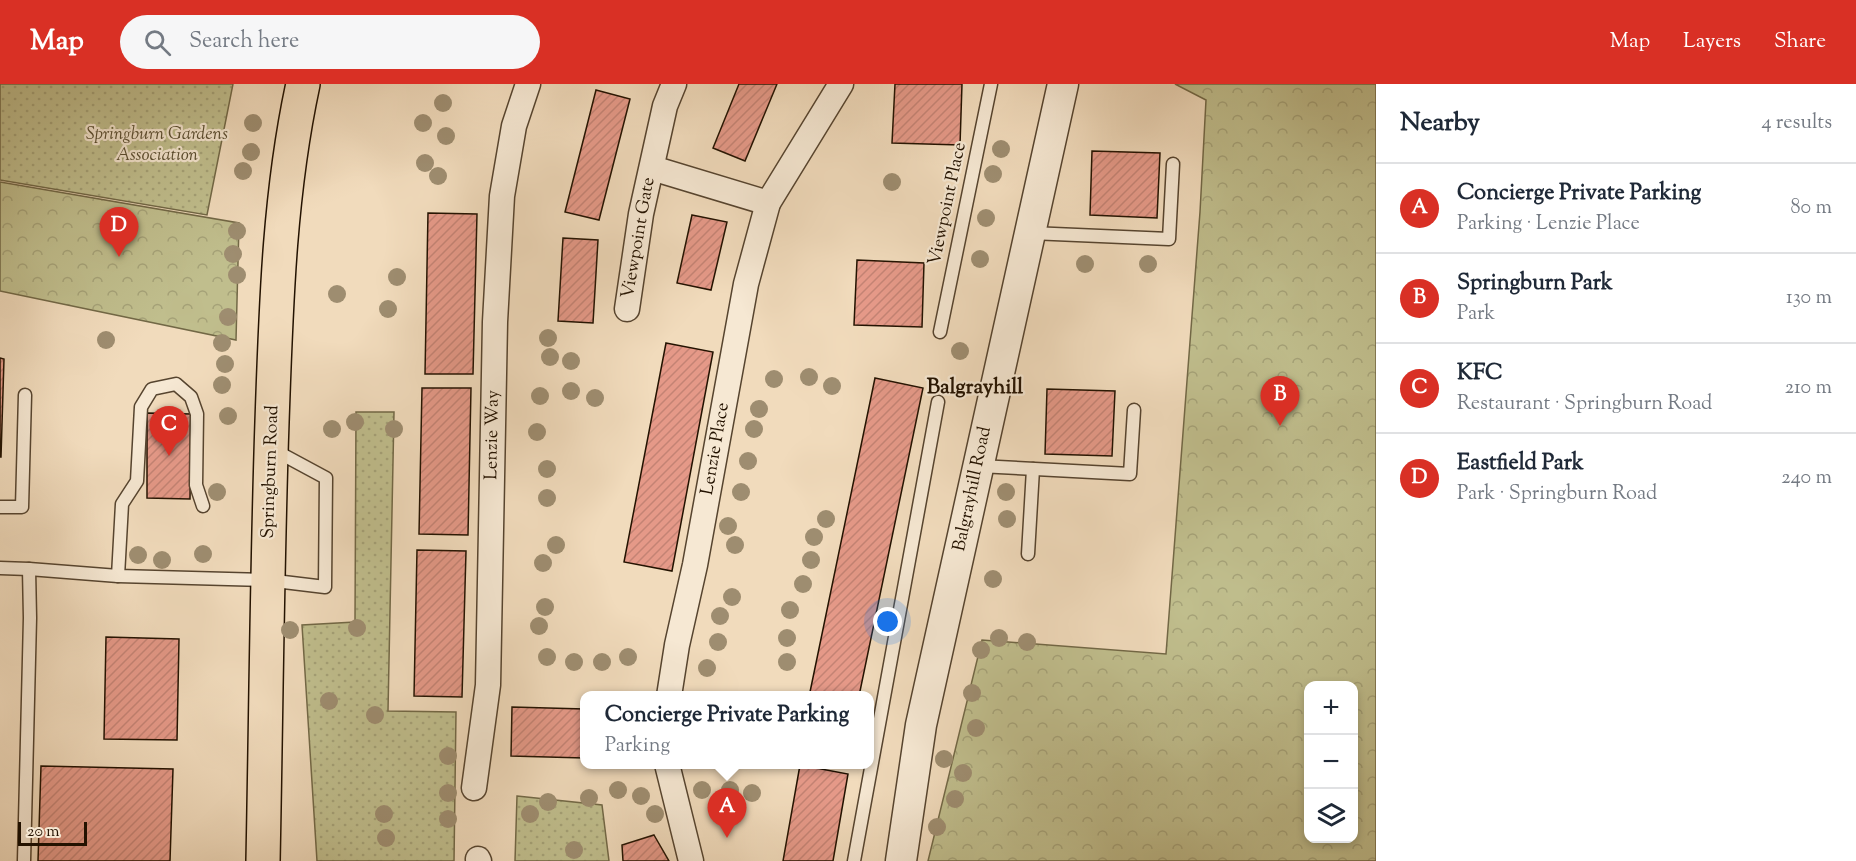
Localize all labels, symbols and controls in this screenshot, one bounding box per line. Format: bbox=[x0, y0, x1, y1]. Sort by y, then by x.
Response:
search box bbox=[120, 15, 540, 69]
text: Map bbox=[30, 22, 84, 62]
icon: search bbox=[141, 26, 174, 59]
text: Search here bbox=[189, 26, 299, 58]
text: Map bbox=[1610, 27, 1650, 57]
text: Layers bbox=[1683, 27, 1741, 57]
text: Share bbox=[1774, 27, 1826, 57]
text: Nearby bbox=[1400, 105, 1480, 142]
text: 4 results bbox=[1761, 109, 1832, 138]
park label: Springburn Gardens Association bbox=[86, 122, 228, 169]
street label: Viewpoint Place bbox=[922, 140, 974, 268]
street label: Viewpoint Gate bbox=[616, 175, 662, 301]
text: Concierge Private Parking bbox=[1457, 178, 1701, 210]
text: A bbox=[1411, 194, 1428, 223]
text: 80 m bbox=[1791, 194, 1832, 223]
pin: D bbox=[100, 208, 138, 257]
text: Parking · Lenzie Place bbox=[1457, 210, 1640, 239]
text: Springburn Park bbox=[1457, 268, 1613, 300]
text: B bbox=[1413, 284, 1426, 313]
text: 130 m bbox=[1786, 284, 1832, 313]
text: Park bbox=[1457, 300, 1495, 329]
text: KFC bbox=[1457, 358, 1503, 390]
district label: Balgrayhill bbox=[927, 373, 1023, 403]
text: C bbox=[1411, 374, 1428, 403]
text: 210 m bbox=[1785, 374, 1832, 403]
pin: B bbox=[1260, 376, 1300, 426]
street label: Lenzie Way bbox=[479, 390, 507, 480]
text: Restaurant · Springburn Road bbox=[1457, 390, 1712, 419]
street label: Lenzie Place bbox=[695, 401, 737, 497]
street label: Springburn Road bbox=[256, 405, 286, 539]
pin: C bbox=[150, 406, 188, 456]
street label: Balgrayhill Road bbox=[947, 424, 999, 554]
text: Eastfield Park bbox=[1457, 448, 1584, 480]
text: D bbox=[1412, 464, 1427, 493]
text: 240 m bbox=[1781, 464, 1832, 493]
text: Park · Springburn Road bbox=[1457, 480, 1657, 509]
your location bbox=[873, 607, 902, 636]
map controls bbox=[1304, 681, 1358, 843]
button: + bbox=[1304, 681, 1358, 735]
popup bbox=[580, 691, 874, 769]
text: Concierge Private Parking bbox=[605, 700, 849, 732]
text: Parking bbox=[605, 732, 670, 761]
button: − bbox=[1304, 735, 1358, 789]
pin: A bbox=[708, 788, 746, 838]
button: layers bbox=[1304, 789, 1358, 843]
scale bar bbox=[18, 819, 87, 846]
text: 20 m bbox=[27, 821, 60, 844]

